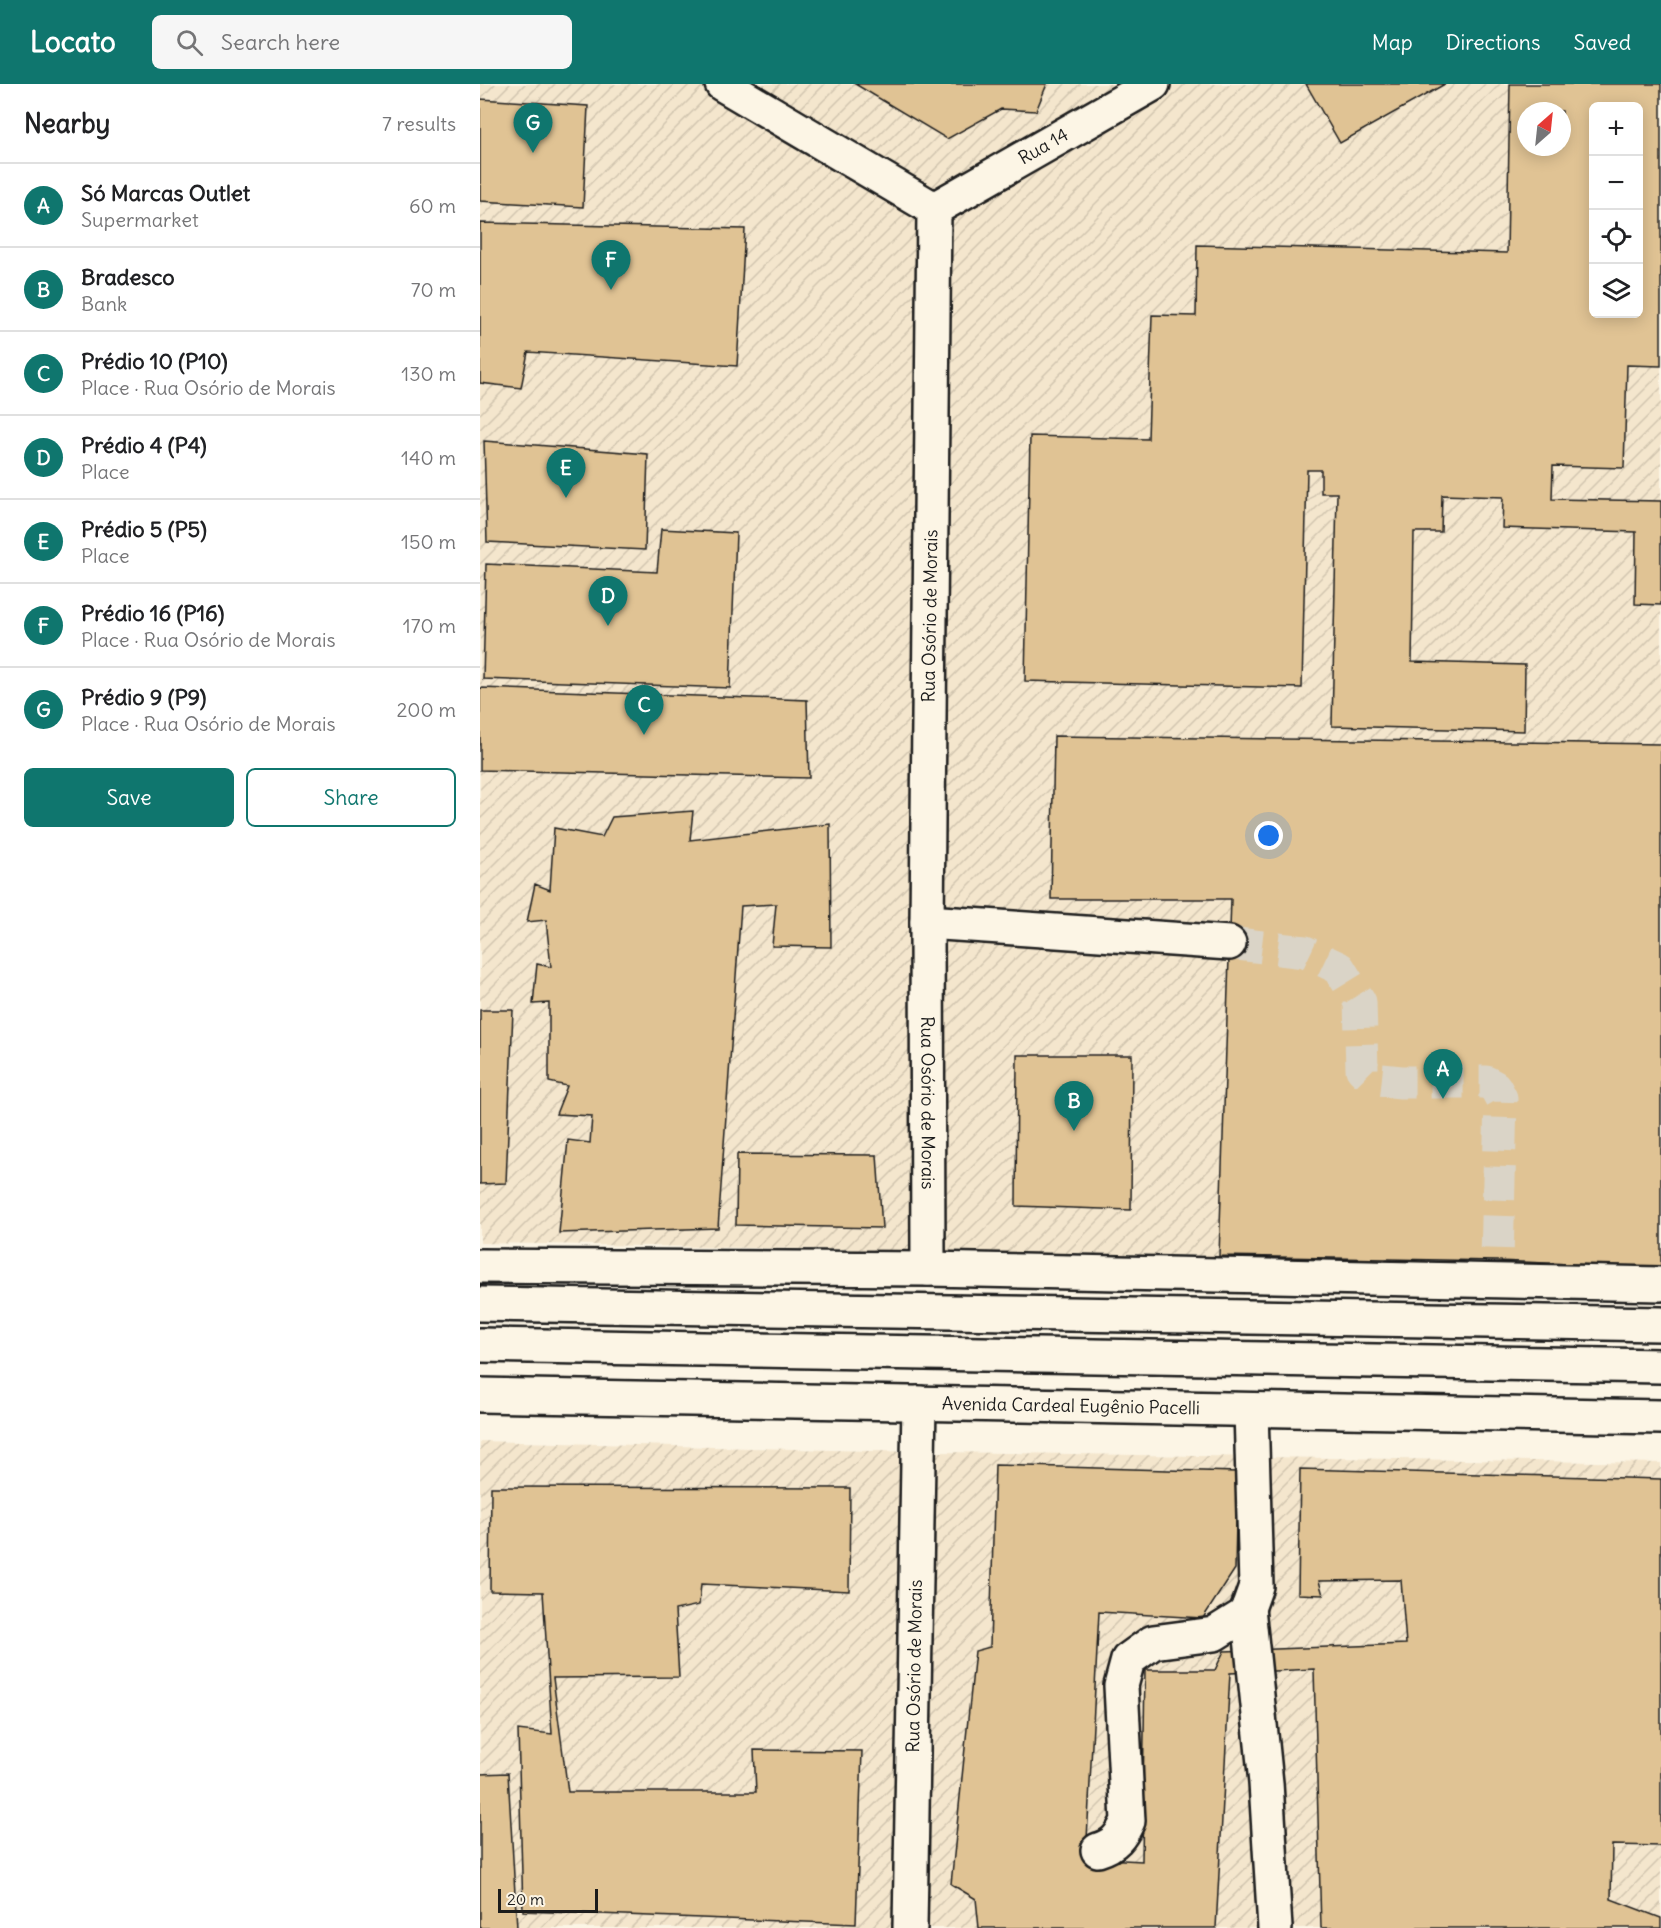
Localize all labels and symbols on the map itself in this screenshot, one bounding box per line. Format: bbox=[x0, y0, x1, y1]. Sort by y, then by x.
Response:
north arrow bbox=[1517, 102, 1571, 156]
pin: G bbox=[514, 104, 552, 153]
street label: Rua 14 bbox=[1014, 123, 1072, 169]
pin: F bbox=[592, 240, 630, 290]
pin: E bbox=[546, 448, 586, 498]
street label: Rua Osório de Morais bbox=[916, 529, 943, 703]
pin: D bbox=[588, 576, 628, 626]
pin: C bbox=[624, 686, 664, 735]
your location bbox=[1254, 821, 1283, 850]
street label: Rua Osório de Morais bbox=[916, 1016, 940, 1190]
pin: A bbox=[1424, 1050, 1462, 1099]
pin: B bbox=[1054, 1082, 1094, 1131]
street label: Avenida Cardeal Eugênio Pacelli bbox=[942, 1392, 1200, 1419]
street label: Rua Osório de Morais bbox=[901, 1579, 927, 1753]
scale bar bbox=[498, 1886, 598, 1914]

